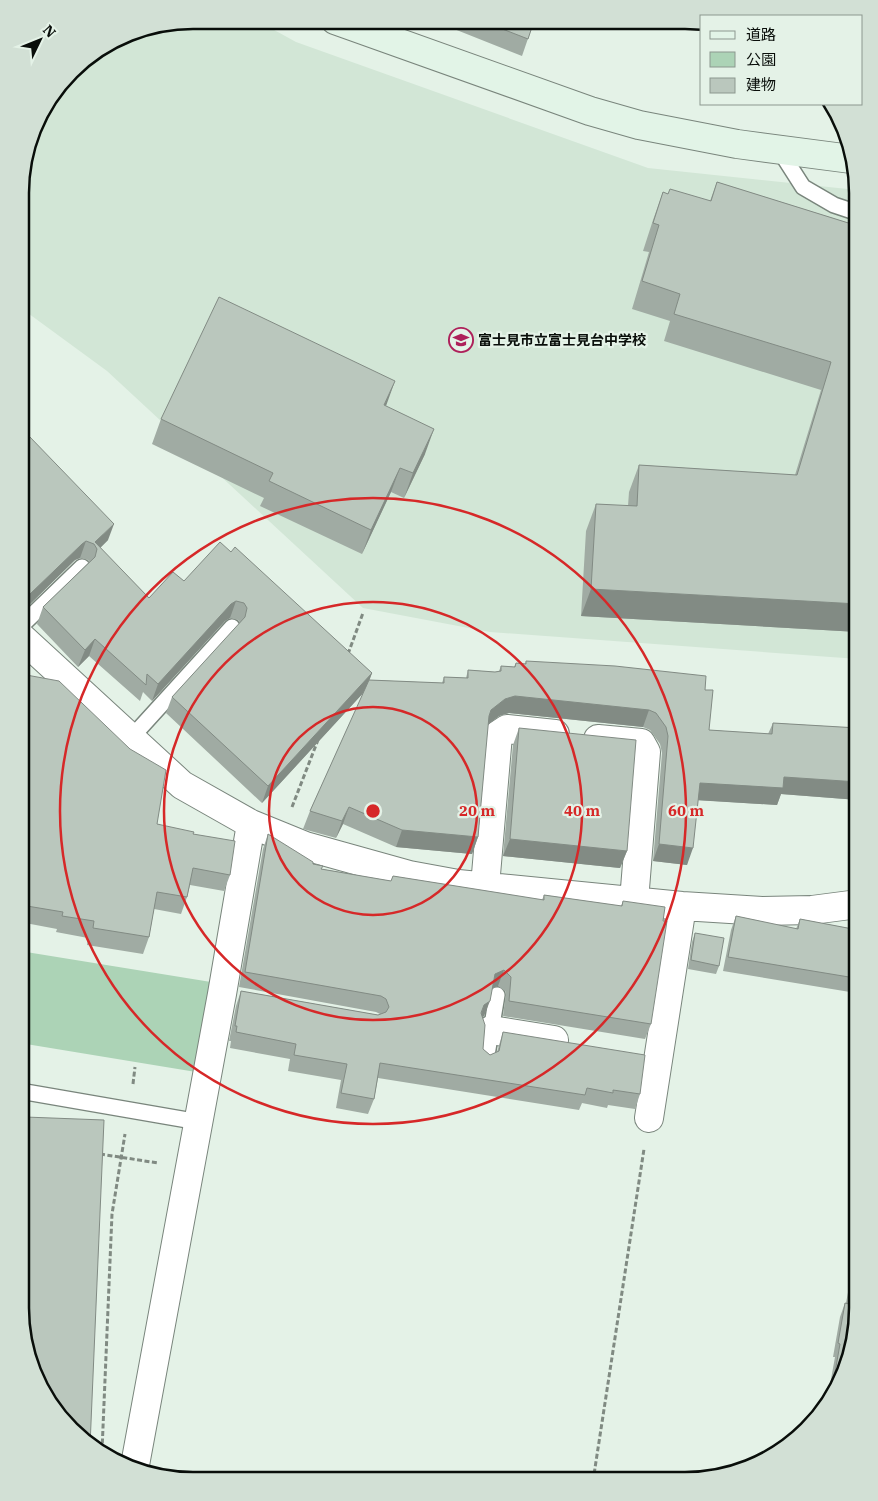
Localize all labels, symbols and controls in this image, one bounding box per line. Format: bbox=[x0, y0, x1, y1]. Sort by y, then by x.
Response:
north arrow bbox=[15, 15, 65, 65]
legend bbox=[700, 15, 863, 105]
text: N bbox=[39, 21, 60, 41]
text: 道路 bbox=[746, 25, 776, 44]
text: 公園 bbox=[746, 50, 776, 69]
text: 建物 bbox=[746, 75, 776, 94]
school or university icon: 富士見市立富士見台中学校 bbox=[448, 327, 474, 353]
place label: 富士見市立富士見台中学校 bbox=[478, 331, 646, 349]
text: 20 m bbox=[459, 801, 495, 820]
text: 40 m bbox=[564, 801, 600, 820]
text: 60 m bbox=[668, 801, 704, 820]
centre of rings bbox=[364, 802, 382, 820]

